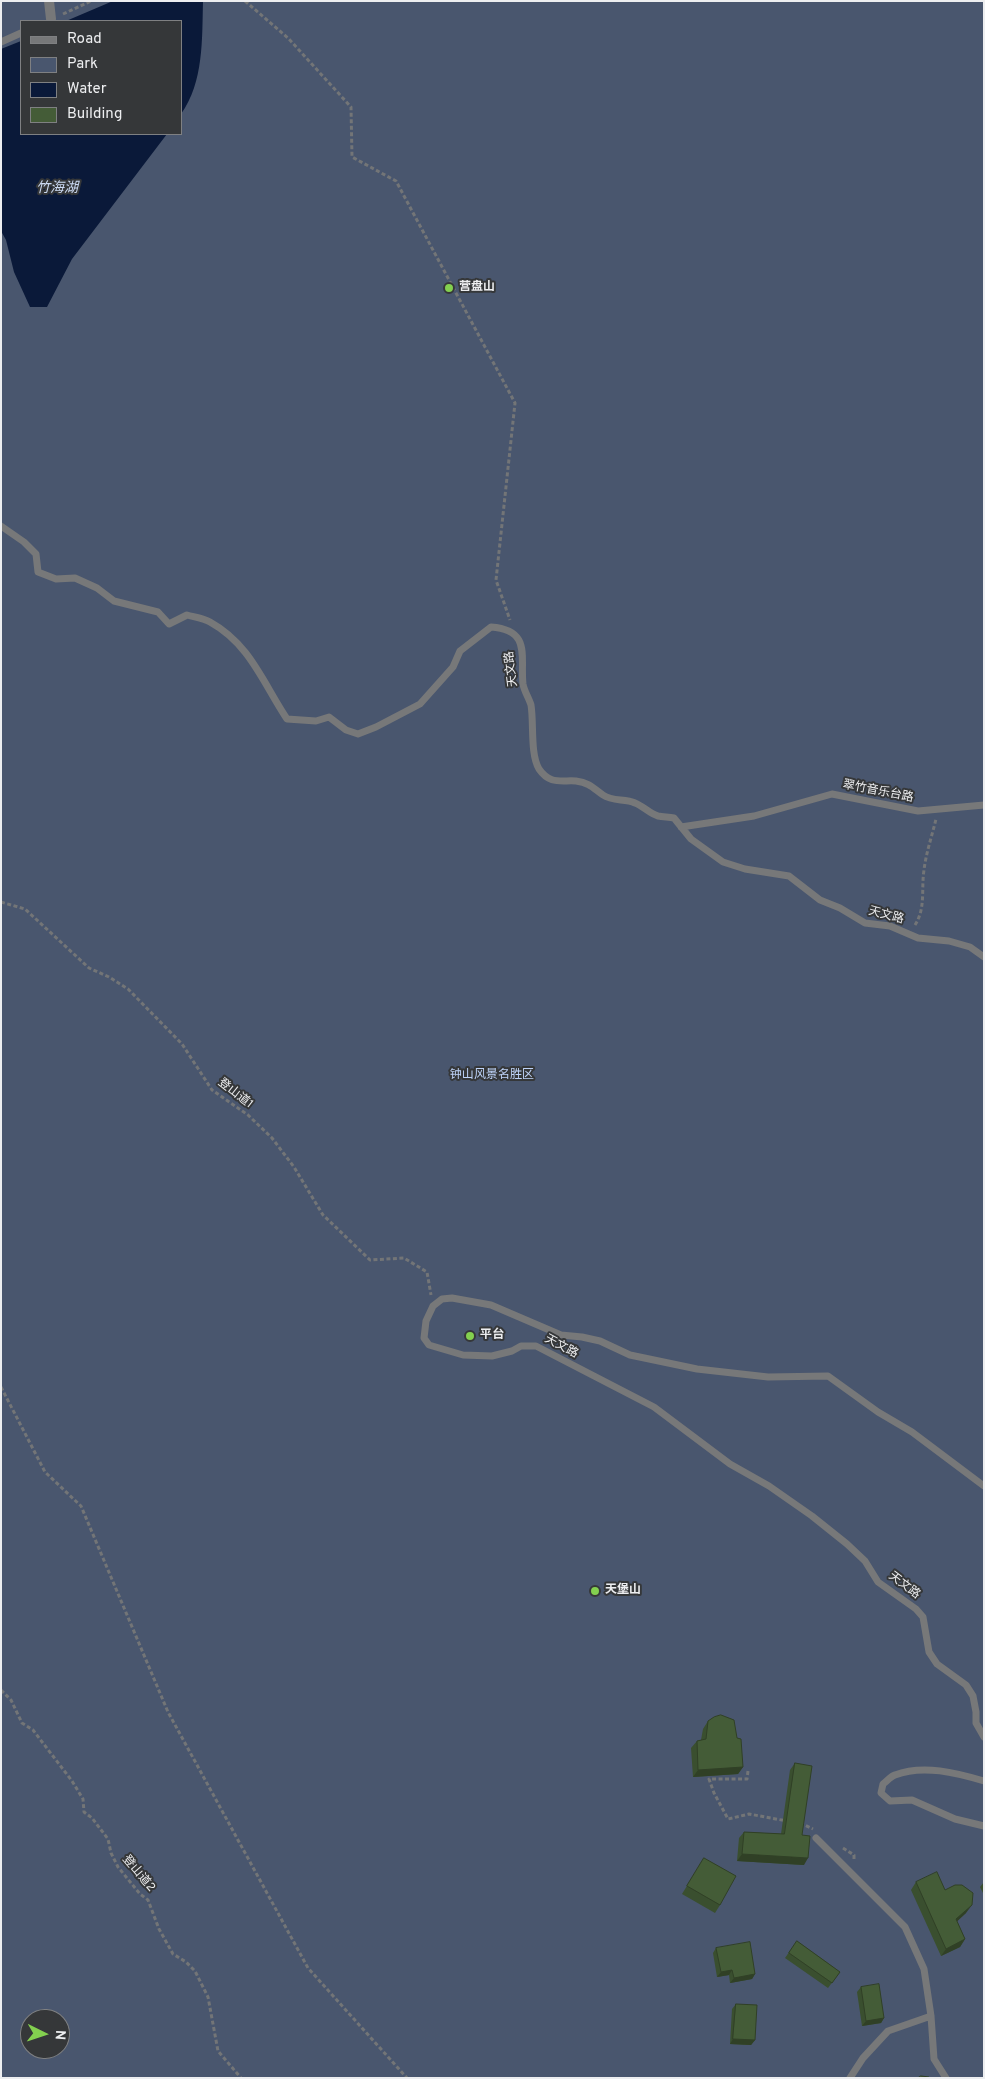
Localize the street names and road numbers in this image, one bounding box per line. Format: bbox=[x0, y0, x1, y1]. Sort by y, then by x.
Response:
street label: 天文路 bbox=[503, 650, 521, 688]
street label: 翠竹音乐台路 bbox=[841, 778, 915, 806]
street label: 天文路 bbox=[867, 904, 905, 928]
street label: 登山道1 bbox=[215, 1076, 255, 1112]
street label: 天文路 bbox=[542, 1332, 580, 1362]
street label: 天文路 bbox=[885, 1569, 923, 1603]
street label: 登山道2 bbox=[119, 1853, 157, 1895]

